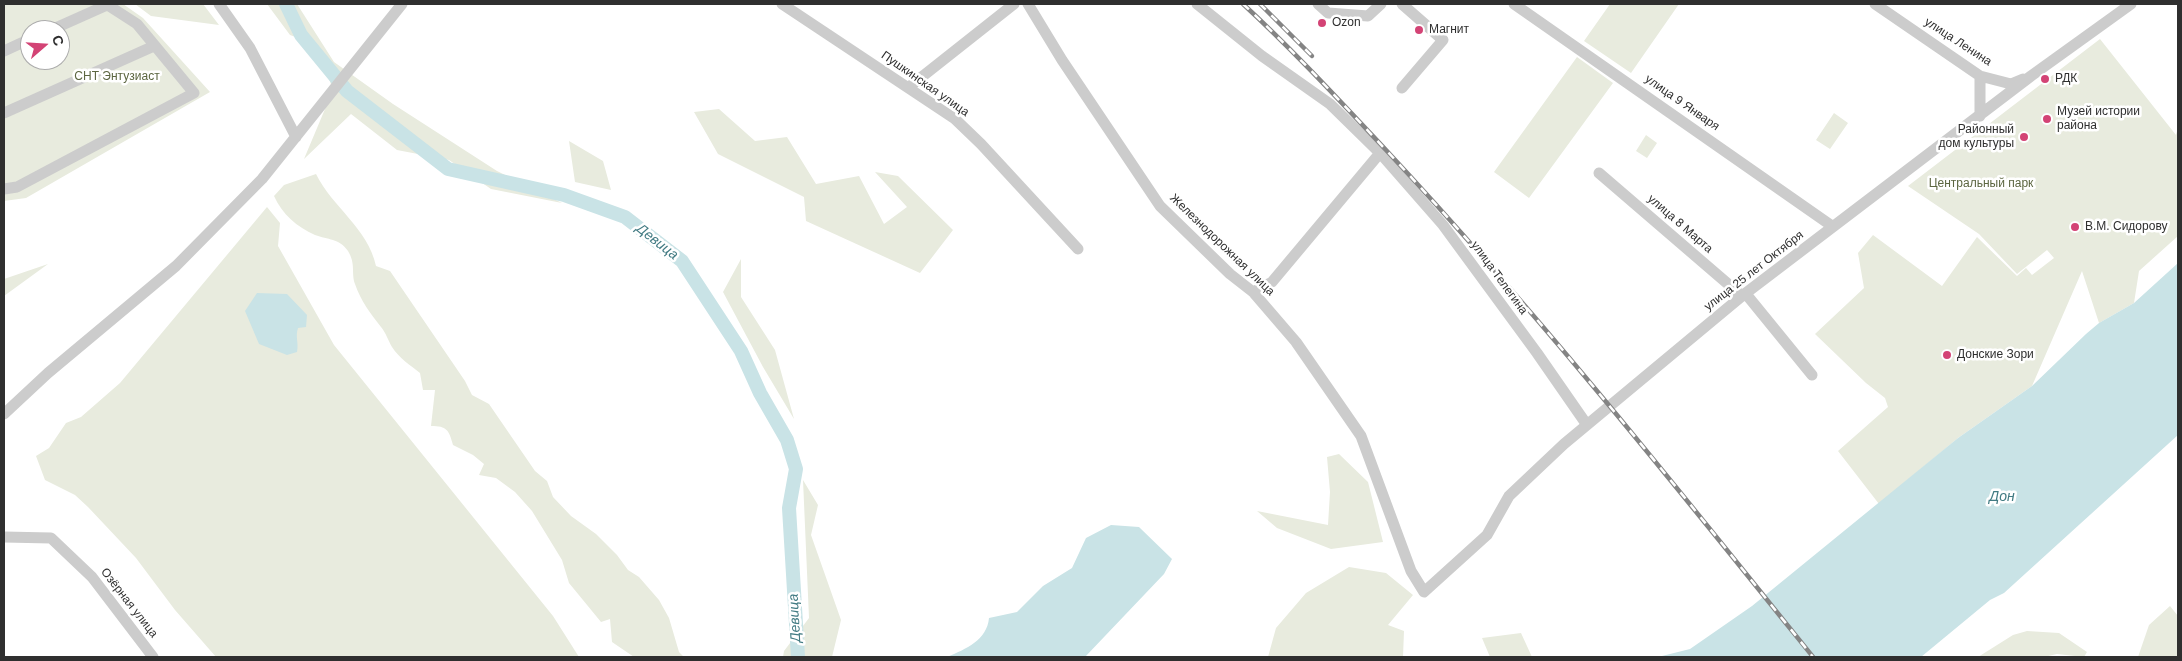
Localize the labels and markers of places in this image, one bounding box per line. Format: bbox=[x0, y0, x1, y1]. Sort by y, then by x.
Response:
place label: Ozon bbox=[1332, 16, 1361, 30]
marker: Ozon bbox=[1316, 17, 1328, 29]
place label: Магнит bbox=[1429, 23, 1469, 37]
marker: Магнит bbox=[1413, 24, 1425, 36]
place label: РДК bbox=[2055, 72, 2077, 86]
marker: РДК bbox=[2039, 73, 2051, 85]
place label: Музей истории района bbox=[2057, 105, 2140, 133]
marker: Музей истории района bbox=[2041, 113, 2053, 125]
place label: Районный дом культуры bbox=[1939, 123, 2014, 151]
marker: Районный дом культуры bbox=[2018, 131, 2030, 143]
place label: В.М. Сидорову bbox=[2085, 220, 2168, 234]
marker: В.М. Сидорову bbox=[2069, 221, 2081, 233]
place label: Донские Зори bbox=[1957, 348, 2034, 362]
marker: Донские Зори bbox=[1941, 349, 1953, 361]

